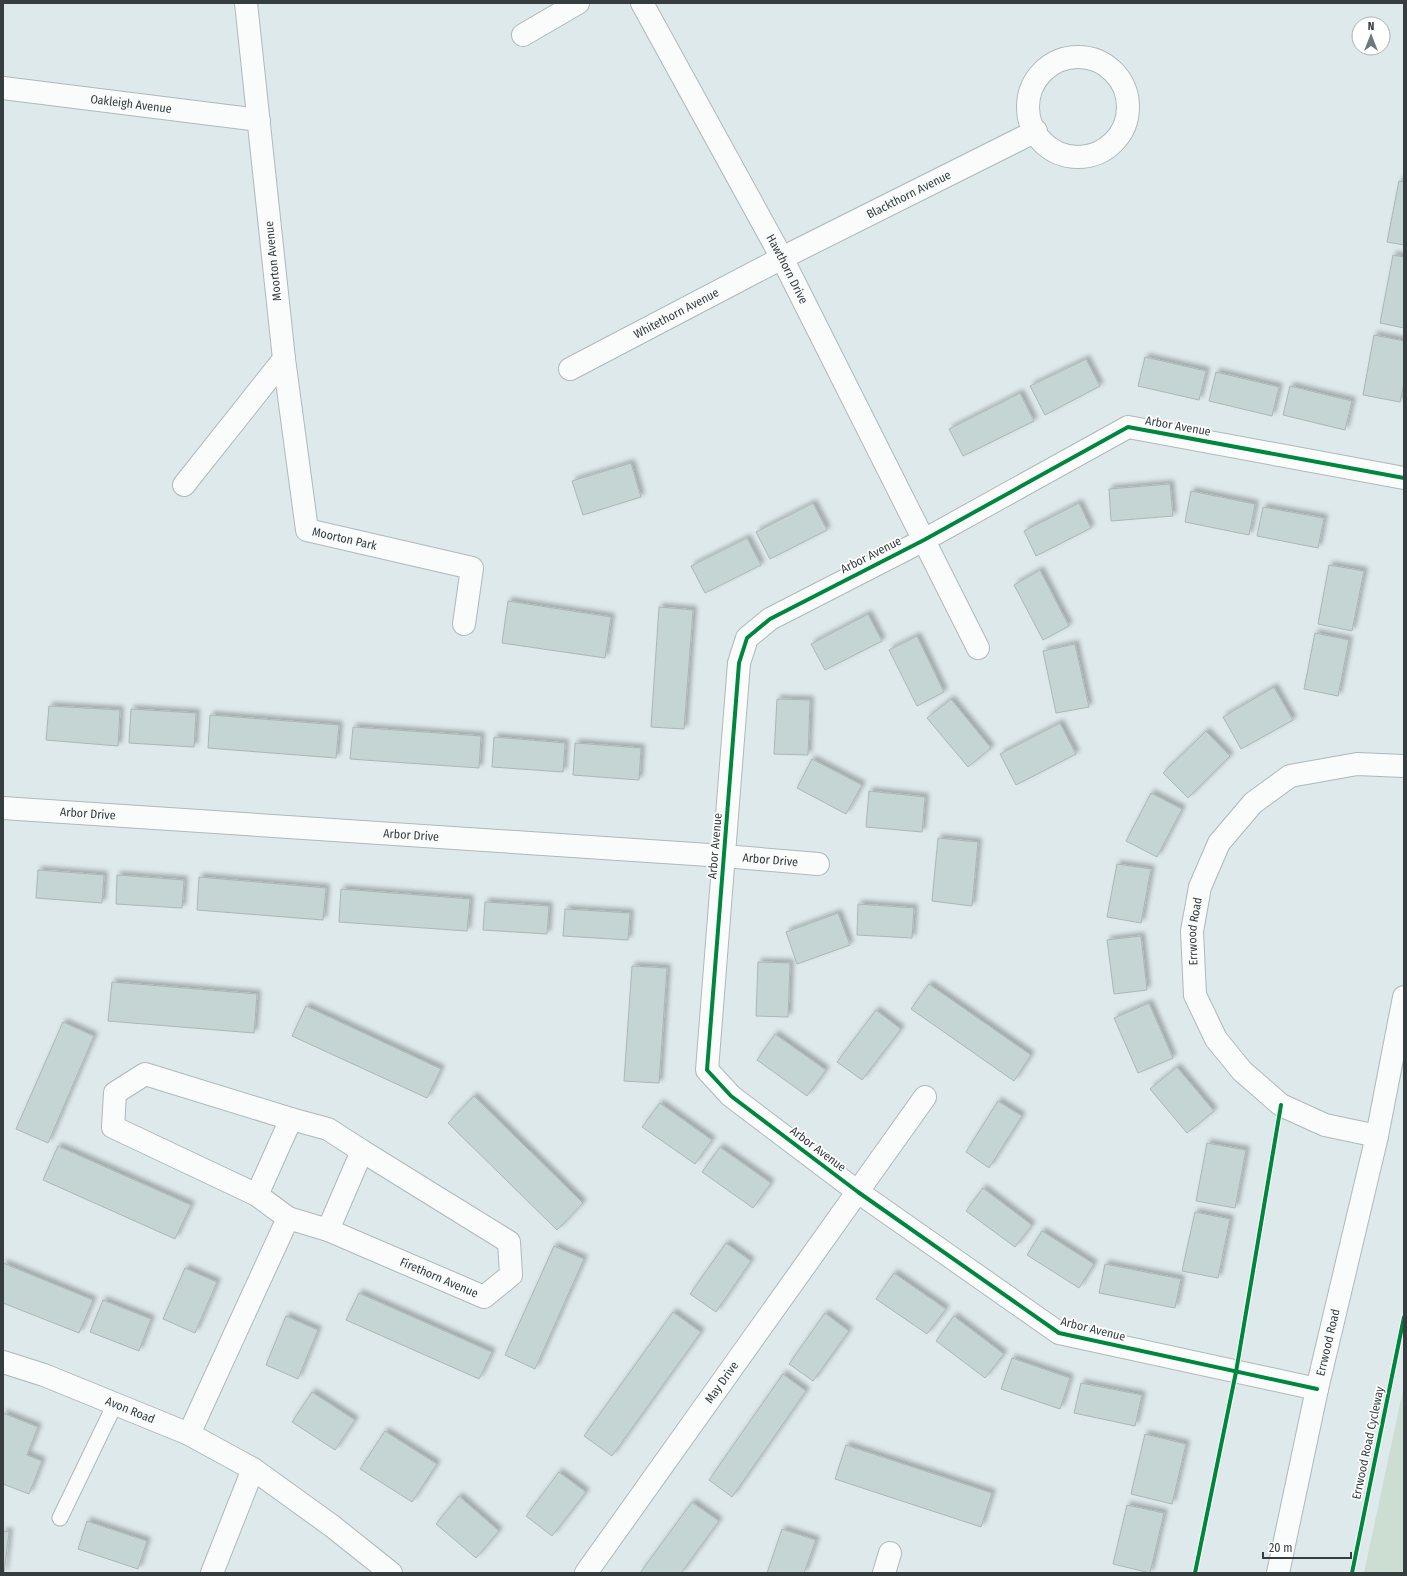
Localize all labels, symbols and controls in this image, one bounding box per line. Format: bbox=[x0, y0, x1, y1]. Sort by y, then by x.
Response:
north arrow bbox=[1351, 16, 1391, 56]
text: N bbox=[1368, 20, 1374, 33]
street label: Oakleigh Avenue bbox=[90, 92, 173, 116]
street label: Blackthorn Avenue bbox=[864, 168, 953, 222]
street label: Moorton Avenue bbox=[262, 220, 284, 302]
street label: Hawthorn Drive bbox=[763, 232, 811, 306]
street label: Whitethorn Avenue bbox=[631, 285, 721, 341]
street label: Arbor Avenue bbox=[1144, 413, 1212, 439]
street label: Moorton Park bbox=[311, 524, 379, 553]
street label: Arbor Avenue bbox=[838, 534, 904, 576]
street label: Arbor Drive bbox=[60, 805, 116, 822]
street label: Arbor Avenue bbox=[705, 812, 725, 880]
street label: Arbor Drive bbox=[383, 826, 439, 844]
street label: Arbor Drive bbox=[742, 851, 799, 869]
street label: Errwood Road bbox=[1185, 896, 1205, 966]
street label: Arbor Avenue bbox=[787, 1123, 849, 1175]
street label: Firethorn Avenue bbox=[398, 1255, 480, 1301]
street label: Errwood Road bbox=[1313, 1307, 1343, 1377]
street label: Arbor Avenue bbox=[1059, 1314, 1127, 1344]
street label: May Drive bbox=[702, 1359, 741, 1406]
street label: Errwood Road Cycleway bbox=[1349, 1385, 1387, 1501]
street label: Avon Road bbox=[103, 1394, 157, 1426]
scale bar bbox=[1263, 1534, 1351, 1560]
text: 20 m bbox=[1269, 1541, 1293, 1555]

